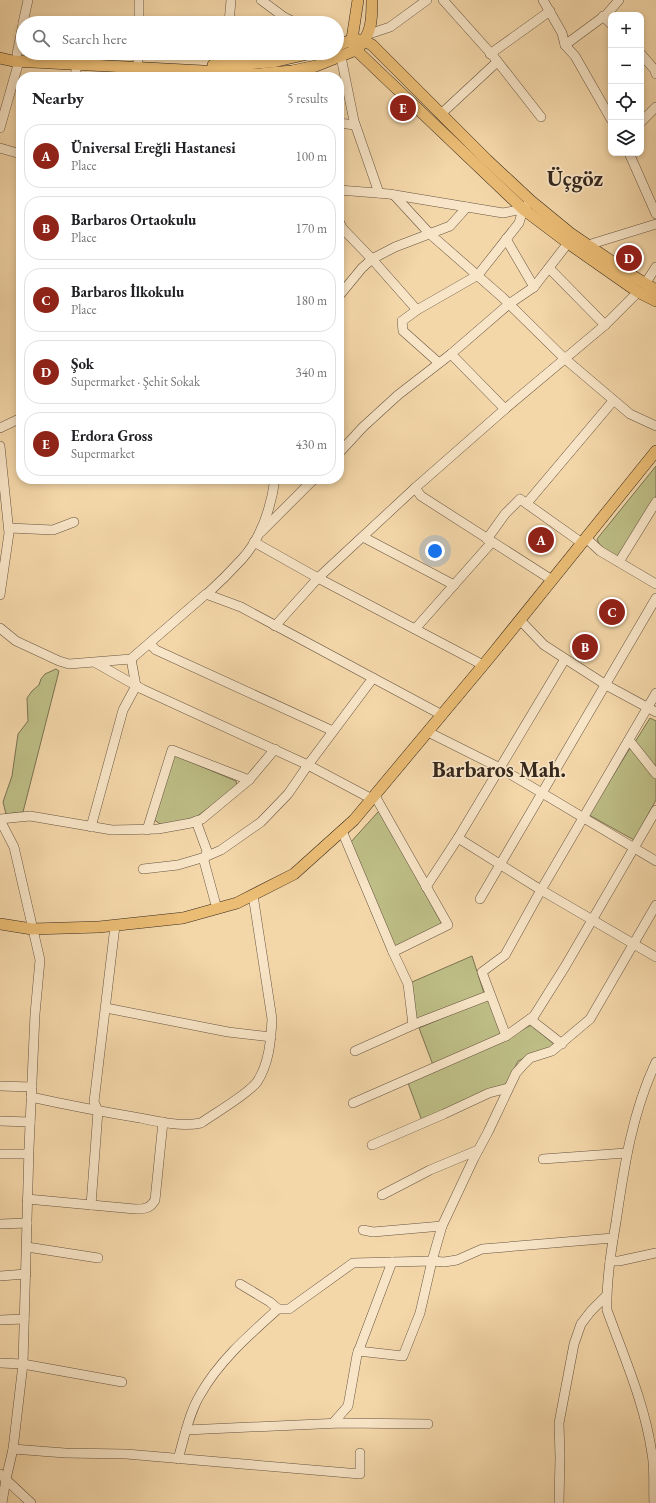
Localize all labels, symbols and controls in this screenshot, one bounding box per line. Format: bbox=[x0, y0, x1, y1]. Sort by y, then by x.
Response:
map controls bbox=[608, 12, 644, 156]
button: + bbox=[608, 12, 644, 48]
search box bbox=[16, 16, 344, 60]
icon: search bbox=[30, 27, 52, 49]
text: Search here bbox=[62, 29, 127, 48]
button: − bbox=[608, 48, 644, 84]
button: locate bbox=[608, 84, 644, 120]
text: Nearby bbox=[32, 87, 84, 109]
text: 5 results bbox=[287, 90, 328, 107]
pin: E bbox=[390, 93, 416, 123]
button: layers bbox=[608, 120, 644, 156]
text: Üniversal Ereğli Hastanesi bbox=[71, 138, 236, 157]
text: A bbox=[41, 148, 51, 165]
text: 100 m bbox=[296, 148, 327, 165]
text: Place bbox=[71, 157, 97, 174]
district label: Üçgöz bbox=[547, 164, 604, 193]
text: Barbaros Ortaokulu bbox=[71, 210, 196, 229]
text: B bbox=[42, 220, 50, 237]
text: 170 m bbox=[296, 220, 327, 237]
text: Place bbox=[71, 229, 97, 246]
pin: D bbox=[616, 243, 642, 273]
text: Barbaros İlkokulu bbox=[71, 282, 184, 301]
text: C bbox=[41, 292, 51, 309]
text: 180 m bbox=[296, 292, 327, 309]
text: Place bbox=[71, 301, 97, 318]
text: Şok bbox=[71, 354, 94, 373]
text: D bbox=[41, 364, 51, 381]
text: 340 m bbox=[296, 364, 327, 381]
text: Supermarket · Şehit Sokak bbox=[71, 373, 200, 390]
text: Erdora Gross bbox=[71, 426, 153, 445]
text: E bbox=[42, 436, 50, 453]
text: 430 m bbox=[296, 436, 327, 453]
text: Supermarket bbox=[71, 445, 135, 462]
pin: A bbox=[528, 525, 554, 555]
your location bbox=[425, 541, 445, 561]
pin: C bbox=[599, 597, 625, 627]
pin: B bbox=[572, 632, 598, 662]
district label: Barbaros Mah. bbox=[432, 755, 566, 784]

